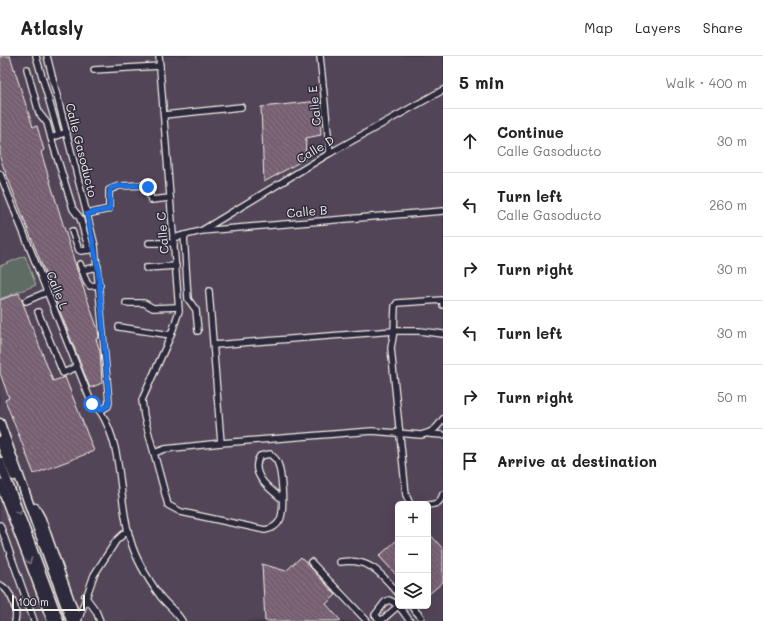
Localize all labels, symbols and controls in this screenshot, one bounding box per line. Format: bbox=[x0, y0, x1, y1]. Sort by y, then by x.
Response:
text: Atlasly bbox=[20, 15, 83, 40]
text: Map bbox=[584, 18, 613, 37]
text: Layers bbox=[635, 18, 681, 37]
text: Share bbox=[703, 18, 743, 37]
text: 5 min bbox=[459, 71, 504, 93]
text: Walk · 400 m bbox=[665, 74, 747, 91]
street label: Calle E bbox=[304, 85, 324, 127]
street label: Calle Gasoducto bbox=[63, 101, 101, 199]
text: Continue bbox=[497, 122, 564, 142]
icon: ahead bbox=[459, 130, 481, 152]
street label: Calle D bbox=[293, 131, 337, 167]
text: 30 m bbox=[717, 132, 747, 149]
text: Calle Gasoducto bbox=[497, 142, 601, 159]
route end bbox=[139, 178, 157, 196]
text: Turn left bbox=[497, 186, 562, 206]
icon: left bbox=[459, 194, 481, 216]
text: 260 m bbox=[709, 196, 747, 213]
street label: Calle B bbox=[286, 201, 328, 221]
text: Calle Gasoducto bbox=[497, 206, 601, 223]
street label: Calle C bbox=[152, 211, 172, 255]
icon: right bbox=[459, 258, 481, 280]
text: Turn right bbox=[497, 259, 574, 279]
text: 30 m bbox=[717, 260, 747, 277]
street label: Calle L bbox=[43, 269, 73, 312]
icon: left bbox=[459, 322, 481, 344]
text: Turn left bbox=[497, 323, 562, 343]
text: 30 m bbox=[717, 324, 747, 341]
icon: right bbox=[459, 386, 481, 408]
text: Turn right bbox=[497, 387, 574, 407]
text: 50 m bbox=[717, 388, 747, 405]
route start bbox=[83, 395, 101, 413]
icon: arrive bbox=[459, 450, 481, 472]
text: Arrive at destination bbox=[497, 451, 657, 471]
map controls bbox=[395, 501, 431, 609]
button: + bbox=[395, 501, 431, 537]
one-way arrow bbox=[14, 508, 22, 515]
button: − bbox=[395, 537, 431, 573]
one-way arrow bbox=[24, 557, 32, 564]
button: layers bbox=[395, 573, 431, 609]
scale bar bbox=[12, 593, 85, 612]
text: 100 m bbox=[18, 594, 49, 609]

